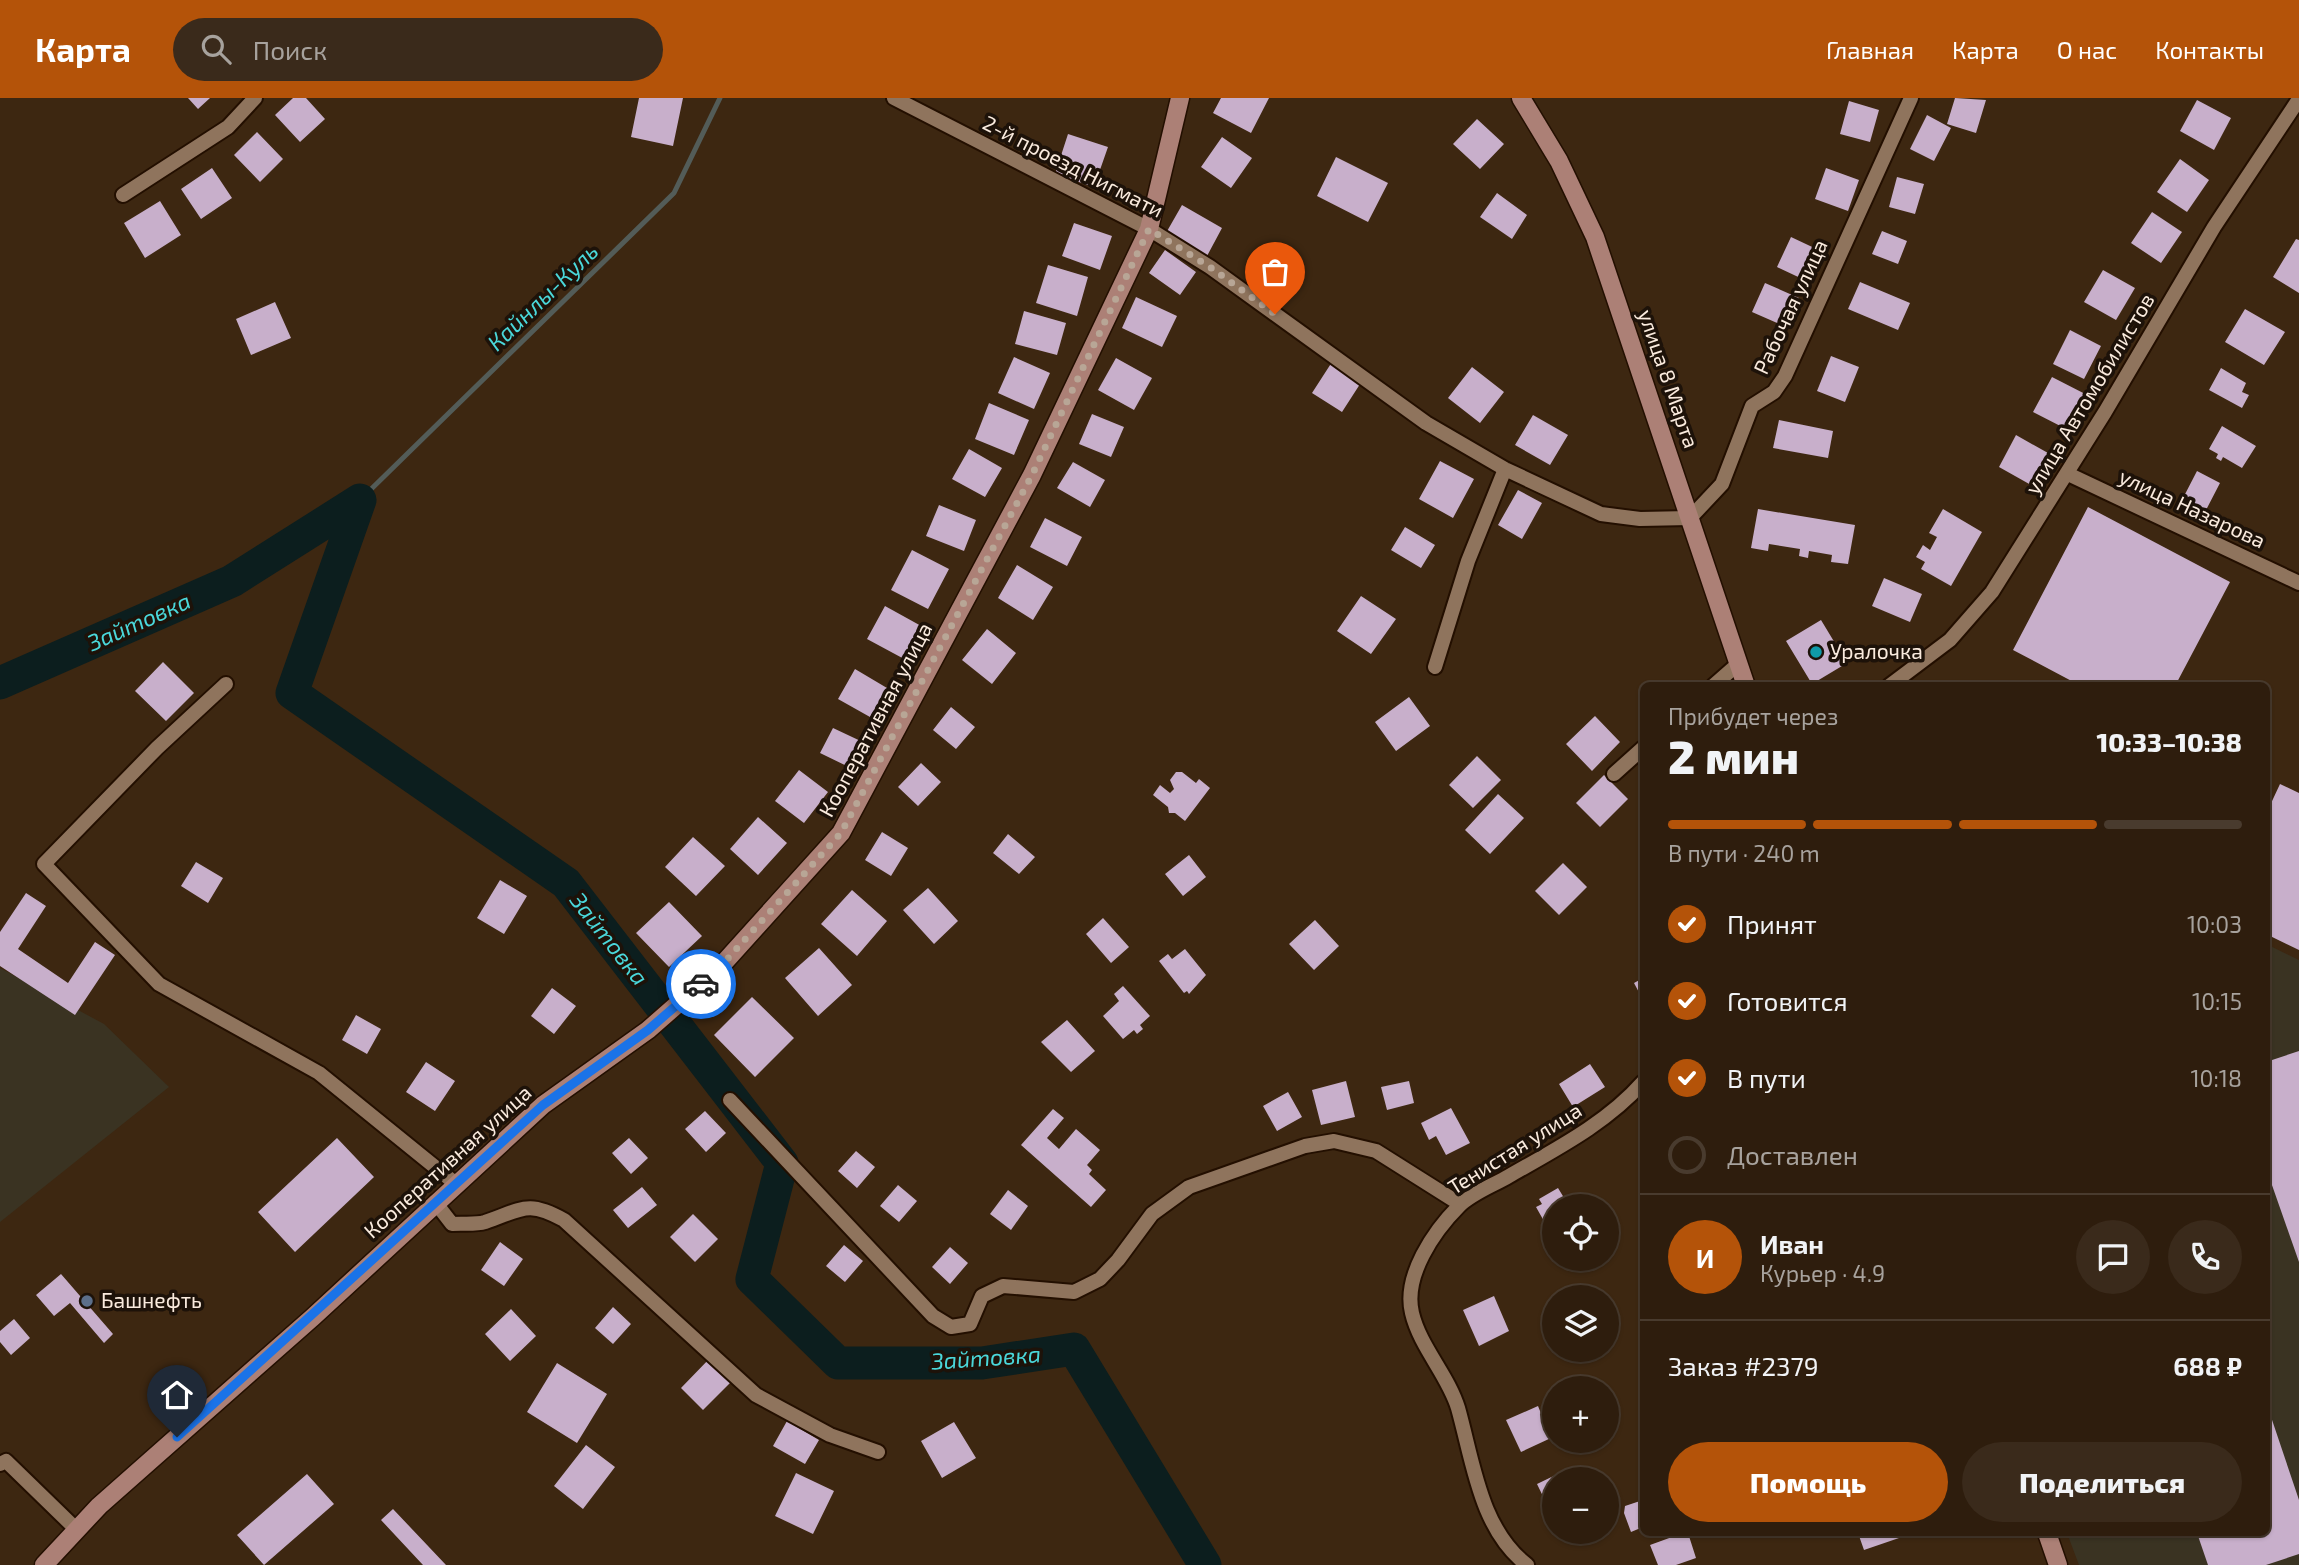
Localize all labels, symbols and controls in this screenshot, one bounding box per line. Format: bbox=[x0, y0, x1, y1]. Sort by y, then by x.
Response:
search box bbox=[173, 18, 663, 81]
text: Карта bbox=[35, 29, 131, 69]
icon: search bbox=[197, 30, 235, 68]
text: Поиск bbox=[253, 34, 327, 65]
text: Главная bbox=[1826, 35, 1914, 64]
text: Карта bbox=[1952, 35, 2019, 64]
text: О нас bbox=[2057, 35, 2117, 64]
text: Контакты bbox=[2155, 35, 2264, 64]
street label: 2-й проезд Нигмати bbox=[979, 109, 1168, 222]
street label: Рабочая улица bbox=[1748, 235, 1833, 378]
water label: Кайнлы-Куль bbox=[481, 237, 603, 356]
pin bbox=[1245, 242, 1305, 314]
icon: bag bbox=[1256, 253, 1294, 291]
street label: улица Автомобилистов bbox=[2019, 288, 2160, 499]
street label: улица 8 Марта bbox=[1633, 306, 1705, 451]
street label: улица Назарова bbox=[2115, 463, 2270, 553]
water label: Зайтовка bbox=[82, 586, 195, 657]
street label: Кооперативная улица bbox=[813, 618, 937, 821]
place label: Уралочка bbox=[1830, 638, 1923, 663]
marker: Уралочка bbox=[1808, 644, 1824, 660]
text: Прибудет через bbox=[1668, 702, 1838, 730]
text: 10:33–10:38 bbox=[2097, 726, 2242, 757]
text: 2 мин bbox=[1668, 728, 1799, 783]
text: В пути · 240 m bbox=[1668, 839, 1820, 867]
water label: Зайтовка bbox=[564, 886, 655, 990]
icon: check bbox=[1668, 905, 1706, 943]
text: Принят bbox=[1727, 908, 1817, 939]
text: 10:03 bbox=[2187, 910, 2242, 938]
courier bbox=[666, 949, 736, 1019]
icon: car bbox=[682, 965, 720, 1003]
icon: check bbox=[1668, 982, 1706, 1020]
text: Готовится bbox=[1727, 985, 1848, 1016]
text: 10:15 bbox=[2192, 987, 2242, 1015]
icon: check bbox=[1668, 1059, 1706, 1097]
text: В пути bbox=[1727, 1062, 1806, 1093]
text: 10:18 bbox=[2190, 1064, 2242, 1092]
street label: Кооперативная улица bbox=[358, 1079, 536, 1243]
street label: Тенистая улица bbox=[1443, 1097, 1586, 1200]
text: Доставлен bbox=[1727, 1139, 1858, 1170]
map controls bbox=[1542, 1194, 1619, 1544]
button: locate bbox=[1542, 1194, 1619, 1271]
button: chat bbox=[2076, 1220, 2150, 1294]
button: phone bbox=[2168, 1220, 2242, 1294]
text: Иван bbox=[1760, 1228, 1824, 1259]
text: И bbox=[1696, 1242, 1714, 1273]
text: Курьер · 4.9 bbox=[1760, 1259, 1885, 1287]
button: layers bbox=[1542, 1285, 1619, 1362]
place label: Башнефть bbox=[101, 1287, 202, 1312]
marker: Башнефть bbox=[79, 1293, 95, 1309]
water label: Зайтовка bbox=[929, 1339, 1042, 1375]
text: Заказ #2379 bbox=[1668, 1350, 1819, 1381]
text: 688 ₽ bbox=[2173, 1350, 2242, 1381]
pin bbox=[147, 1365, 207, 1437]
icon: home bbox=[158, 1376, 196, 1414]
button: + bbox=[1542, 1376, 1619, 1453]
button: Помощь bbox=[1668, 1442, 1948, 1522]
button: Поделиться bbox=[1962, 1442, 2242, 1522]
button: − bbox=[1542, 1467, 1619, 1544]

